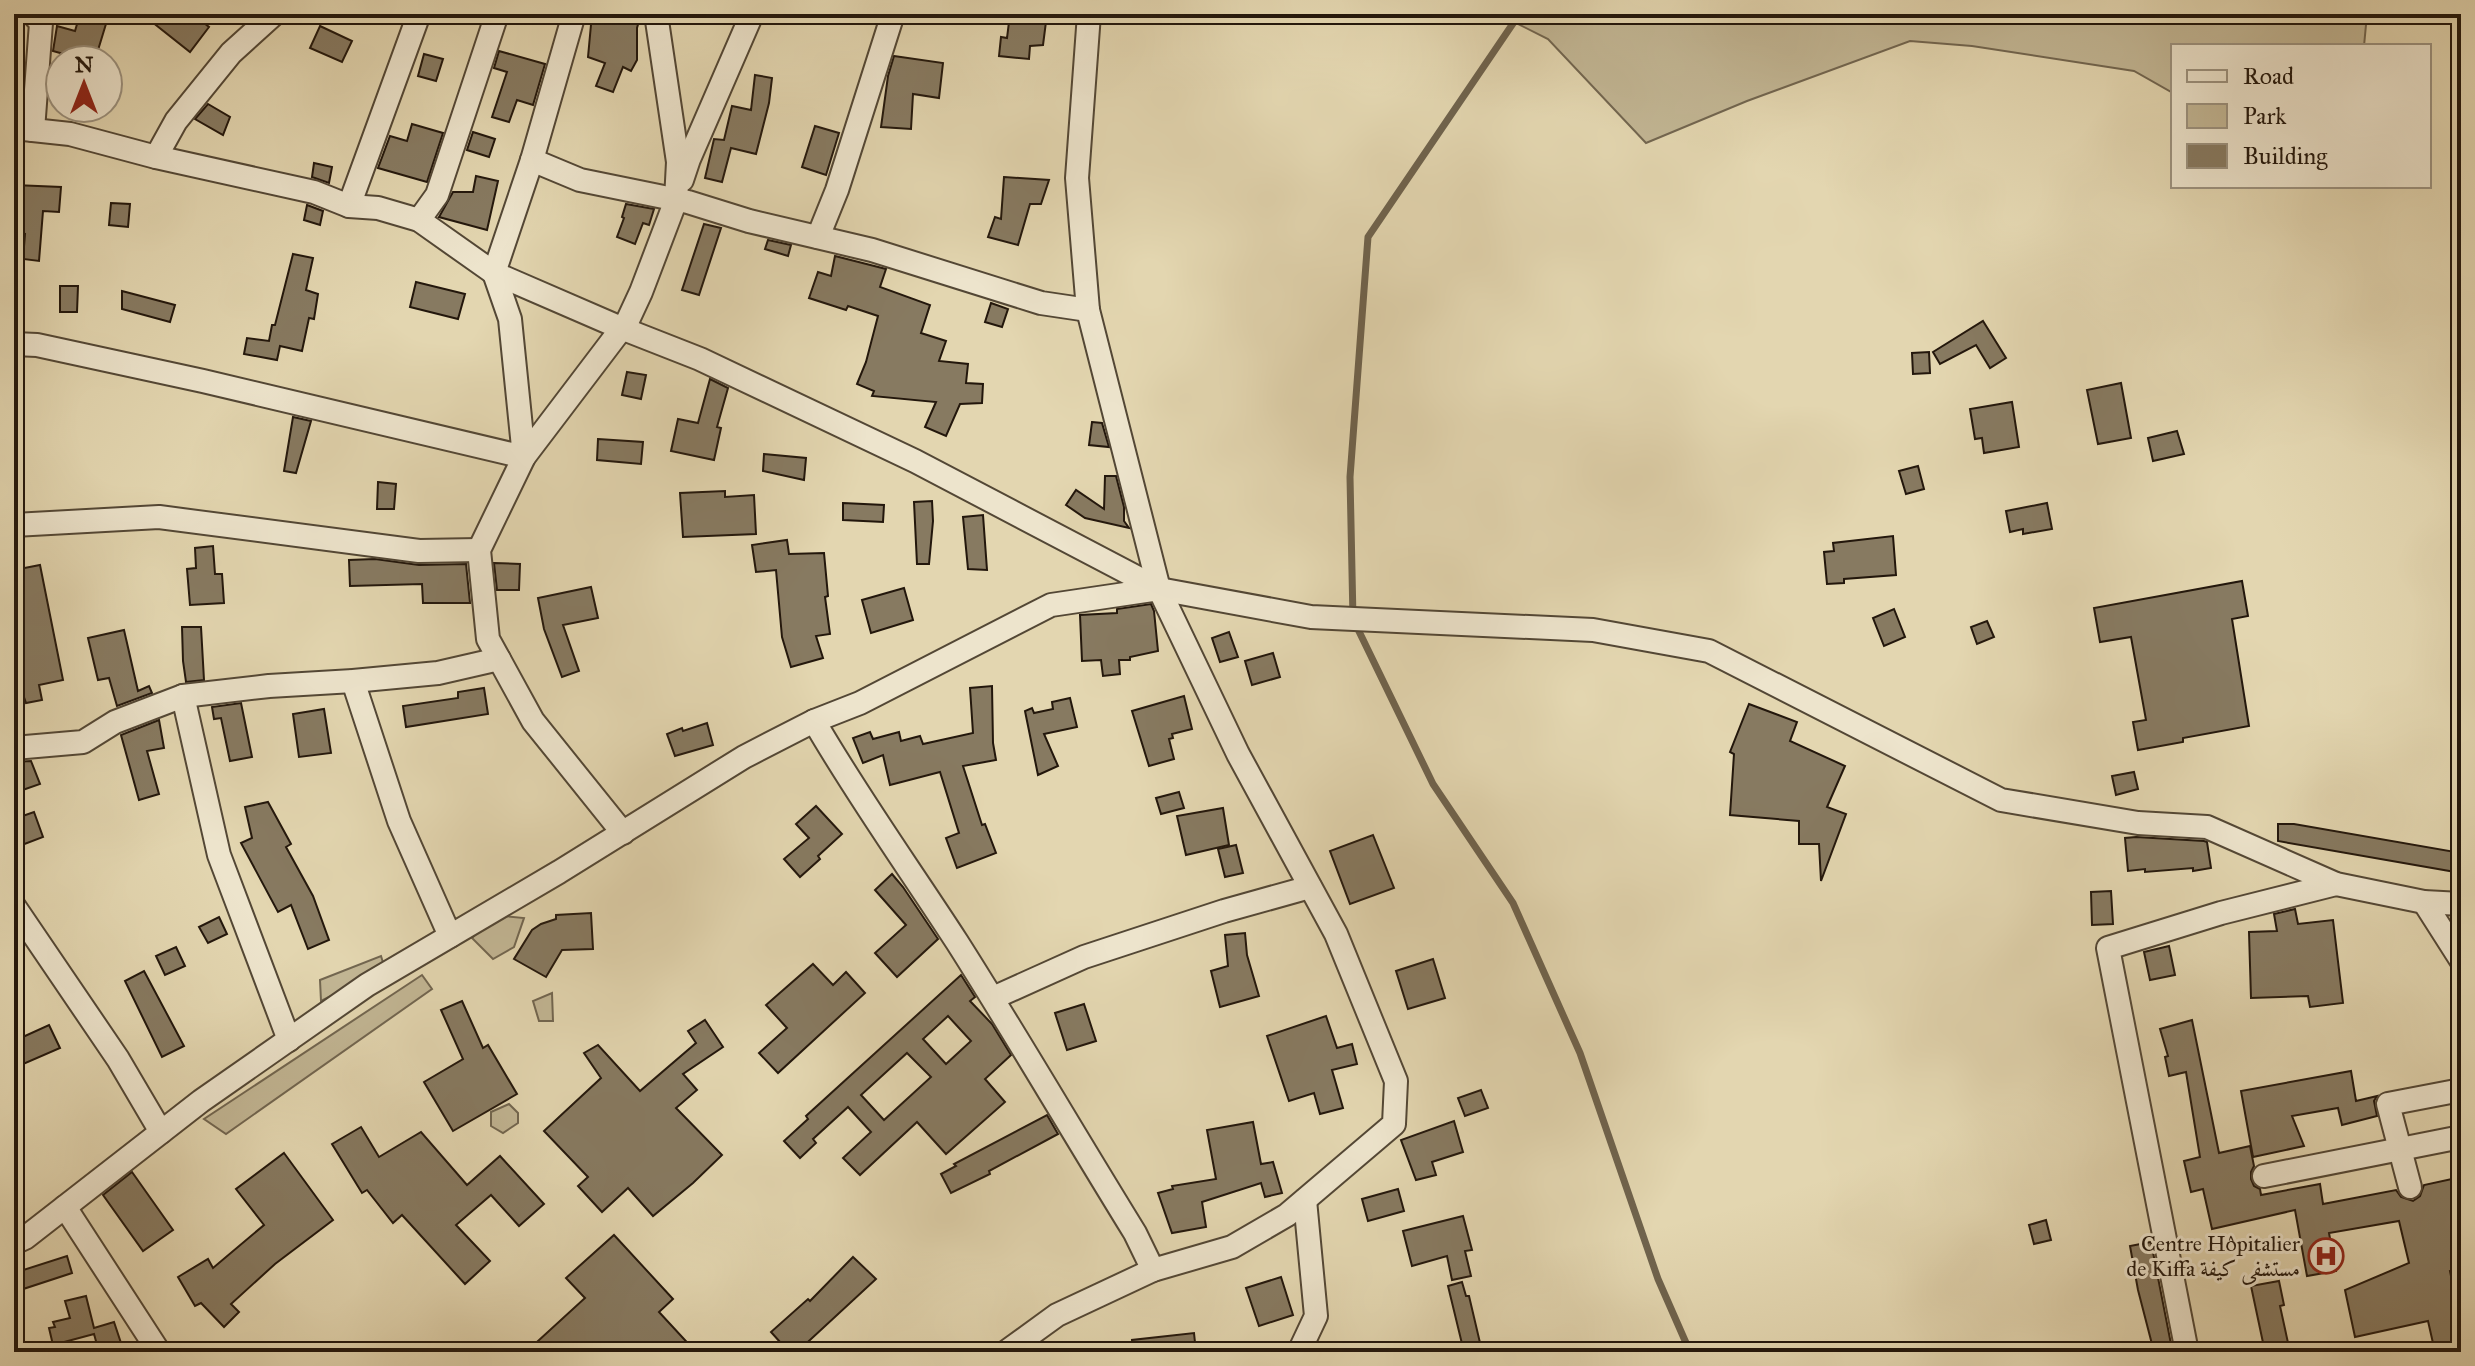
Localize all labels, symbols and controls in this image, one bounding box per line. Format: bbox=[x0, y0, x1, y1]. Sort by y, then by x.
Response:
north arrow bbox=[44, 44, 124, 124]
legend bbox=[2171, 44, 2431, 188]
text: N bbox=[75, 51, 94, 78]
text: Road bbox=[2243, 61, 2294, 91]
text: Park bbox=[2243, 101, 2287, 131]
text: Building bbox=[2243, 141, 2328, 171]
place label: Centre Hôpitalier de Kiffa مستشفى كيفة bbox=[2126, 1230, 2301, 1285]
hospital icon: Centre Hôpitalier de Kiffa مستشفى كيفة bbox=[2307, 1237, 2345, 1275]

